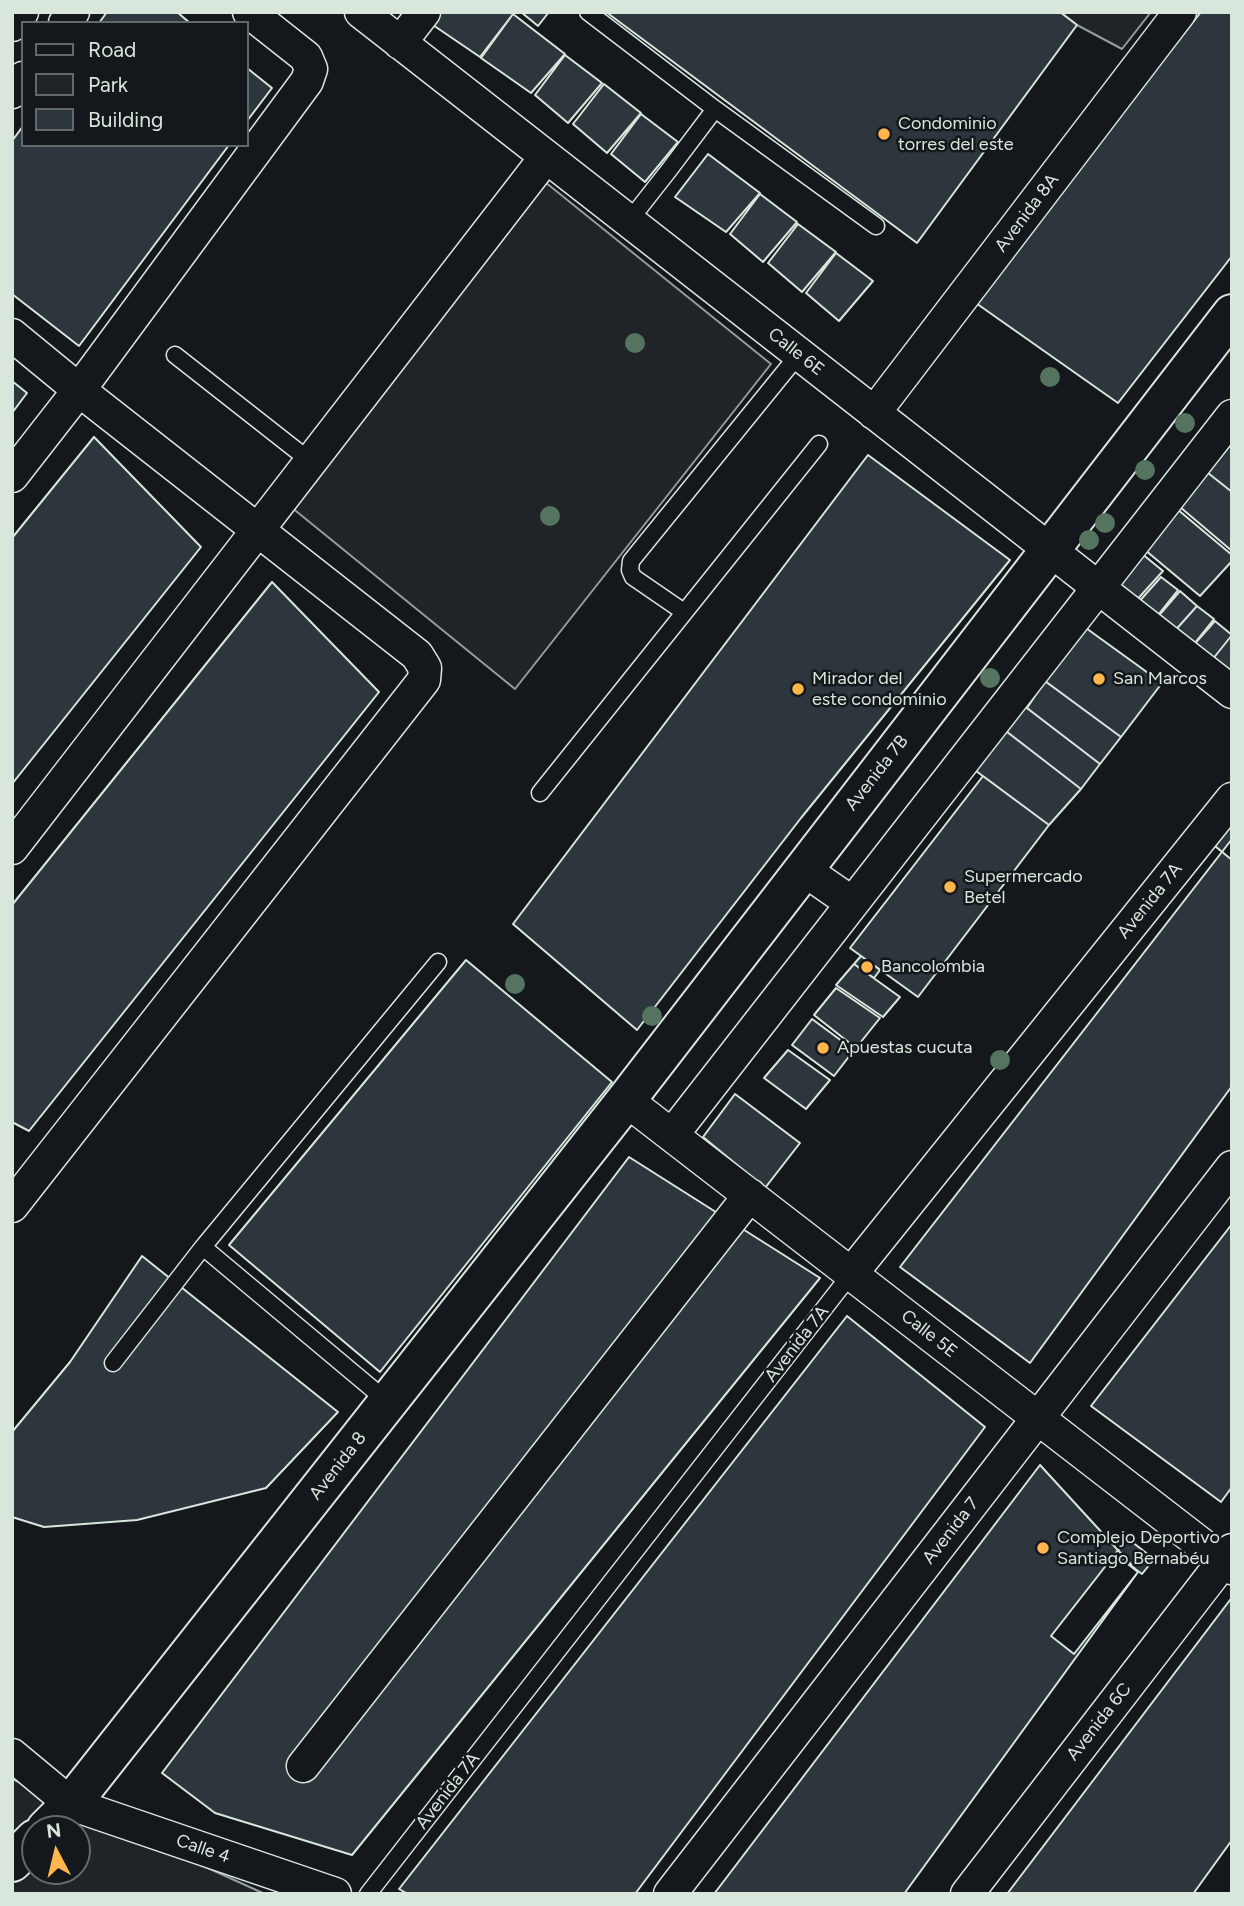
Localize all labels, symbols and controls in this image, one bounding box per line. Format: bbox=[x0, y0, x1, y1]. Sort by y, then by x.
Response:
legend bbox=[21, 21, 248, 147]
text: Road bbox=[88, 37, 136, 62]
text: Park bbox=[88, 72, 128, 97]
text: Building bbox=[88, 107, 163, 132]
place label: Condominio torres del este bbox=[898, 113, 1014, 156]
marker: Condominio torres del este bbox=[876, 126, 892, 142]
street label: Avenida 8A bbox=[991, 170, 1063, 256]
street label: Calle 6E bbox=[764, 323, 828, 381]
place label: Mirador del este condominio bbox=[812, 668, 947, 710]
place label: San Marcos bbox=[1113, 668, 1207, 690]
marker: San Marcos bbox=[1091, 671, 1107, 687]
marker: Mirador del este condominio bbox=[790, 681, 806, 697]
street label: Avenida 7B bbox=[841, 731, 913, 815]
street label: Avenida 7A bbox=[1113, 859, 1187, 943]
place label: Supermercado Betel bbox=[964, 866, 1083, 908]
marker: Supermercado Betel bbox=[942, 879, 958, 895]
place label: Bancolombia bbox=[881, 956, 985, 978]
marker: Bancolombia bbox=[859, 959, 875, 975]
place label: Apuestas cucuta bbox=[837, 1037, 972, 1059]
marker: Apuestas cucuta bbox=[815, 1040, 831, 1056]
street label: Avenida 7A bbox=[760, 1301, 834, 1387]
street label: Calle 5E bbox=[897, 1305, 961, 1363]
street label: Avenida 8 bbox=[305, 1428, 371, 1504]
street label: Avenida 7 bbox=[918, 1493, 984, 1569]
place label: Complejo Deportivo Santiago Bernabéu bbox=[1057, 1527, 1220, 1570]
marker: Complejo Deportivo Santiago Bernabéu bbox=[1035, 1540, 1051, 1556]
street label: Avenida 6C bbox=[1062, 1679, 1136, 1765]
street label: Avenida 7A bbox=[411, 1748, 485, 1834]
north arrow bbox=[21, 1815, 91, 1885]
text: N bbox=[45, 1818, 62, 1843]
street label: Calle 4 bbox=[173, 1830, 233, 1868]

